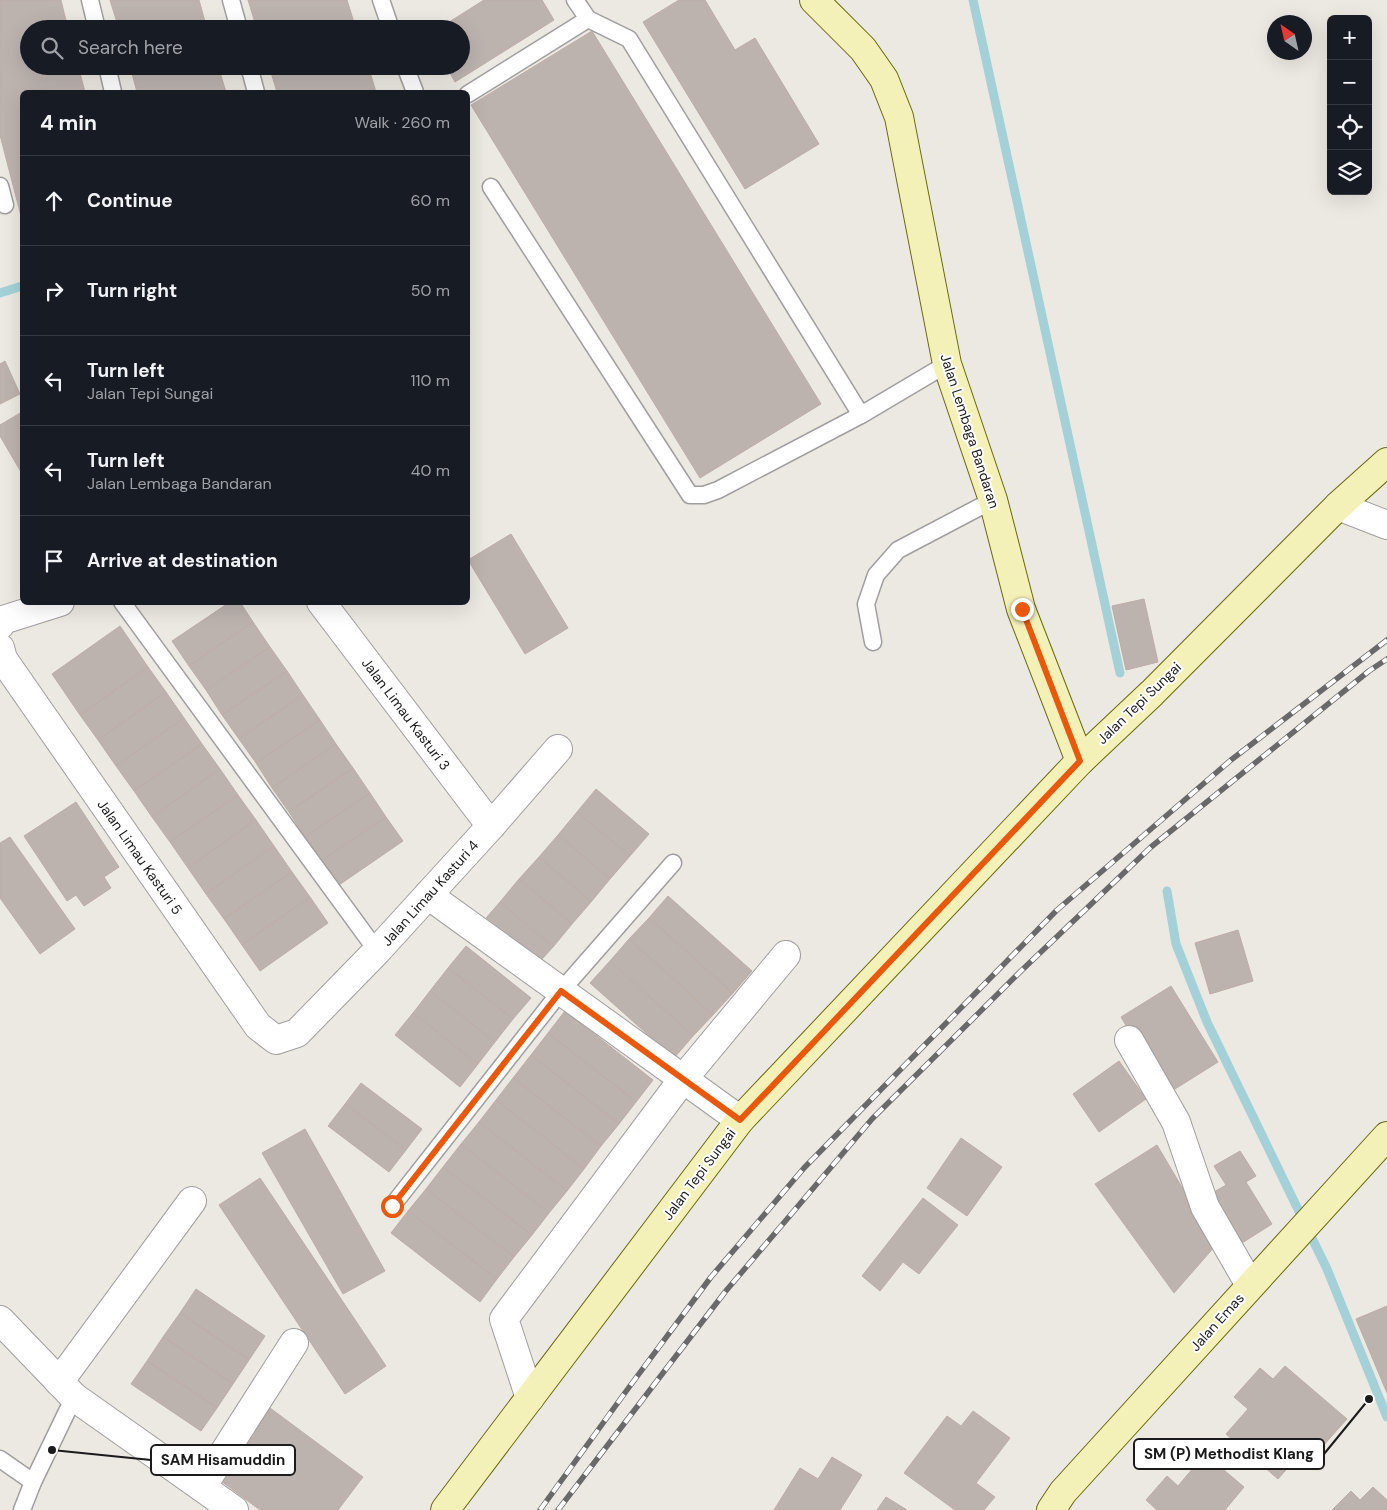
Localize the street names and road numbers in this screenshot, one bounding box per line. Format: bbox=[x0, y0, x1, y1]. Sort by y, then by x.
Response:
street label: Jalan Lembaga Bandaran bbox=[936, 351, 1004, 511]
street label: Jalan Limau Kasturi 3 bbox=[358, 654, 454, 774]
street label: Jalan Tepi Sungai bbox=[1093, 658, 1185, 748]
street label: Jalan Limau Kasturi 5 bbox=[94, 796, 186, 918]
street label: Jalan Limau Kasturi 4 bbox=[378, 836, 483, 950]
street label: Jalan Tepi Sungai bbox=[659, 1124, 739, 1224]
street label: Jalan Emas bbox=[1186, 1289, 1248, 1355]

